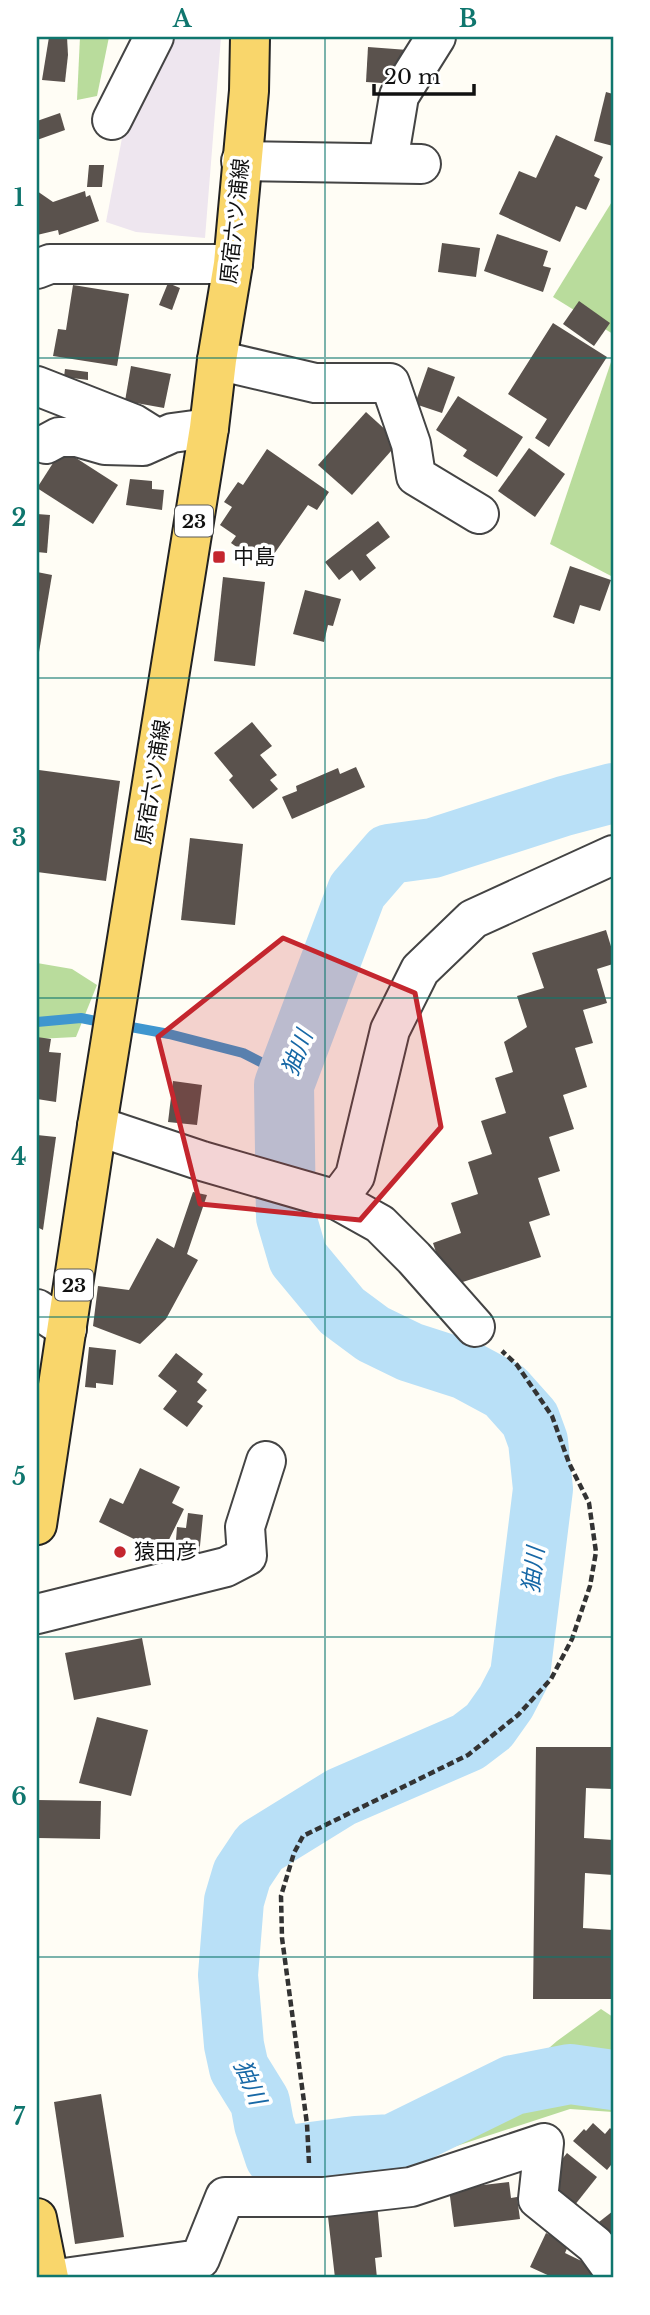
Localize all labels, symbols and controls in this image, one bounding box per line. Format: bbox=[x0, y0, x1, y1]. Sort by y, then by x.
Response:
text: A bbox=[172, 5, 193, 33]
text: B bbox=[459, 5, 477, 33]
scale bar bbox=[374, 52, 473, 96]
text: 20 m bbox=[384, 64, 441, 90]
street label: 原宿六ツ浦線 bbox=[215, 157, 255, 285]
text: 1 bbox=[14, 184, 24, 212]
text: 2 bbox=[12, 504, 26, 532]
road number: 23 bbox=[175, 506, 213, 536]
place label: 中島 bbox=[233, 544, 275, 570]
marker: 中島 bbox=[211, 549, 227, 565]
street label: 原宿六ツ浦線 bbox=[130, 718, 176, 846]
text: 3 bbox=[12, 824, 26, 852]
water label: 㹨川 bbox=[276, 1024, 319, 1079]
text: 4 bbox=[11, 1143, 27, 1171]
road number: 23 bbox=[55, 1270, 93, 1301]
text: 5 bbox=[12, 1463, 26, 1491]
place label: 猿田彦 bbox=[134, 1539, 197, 1565]
water label: 㹨川 bbox=[516, 1542, 550, 1595]
marker: 猿田彦 bbox=[112, 1544, 128, 1560]
text: 6 bbox=[11, 1783, 27, 1811]
water label: 㹨川 bbox=[228, 2055, 273, 2111]
text: 7 bbox=[13, 2103, 26, 2131]

